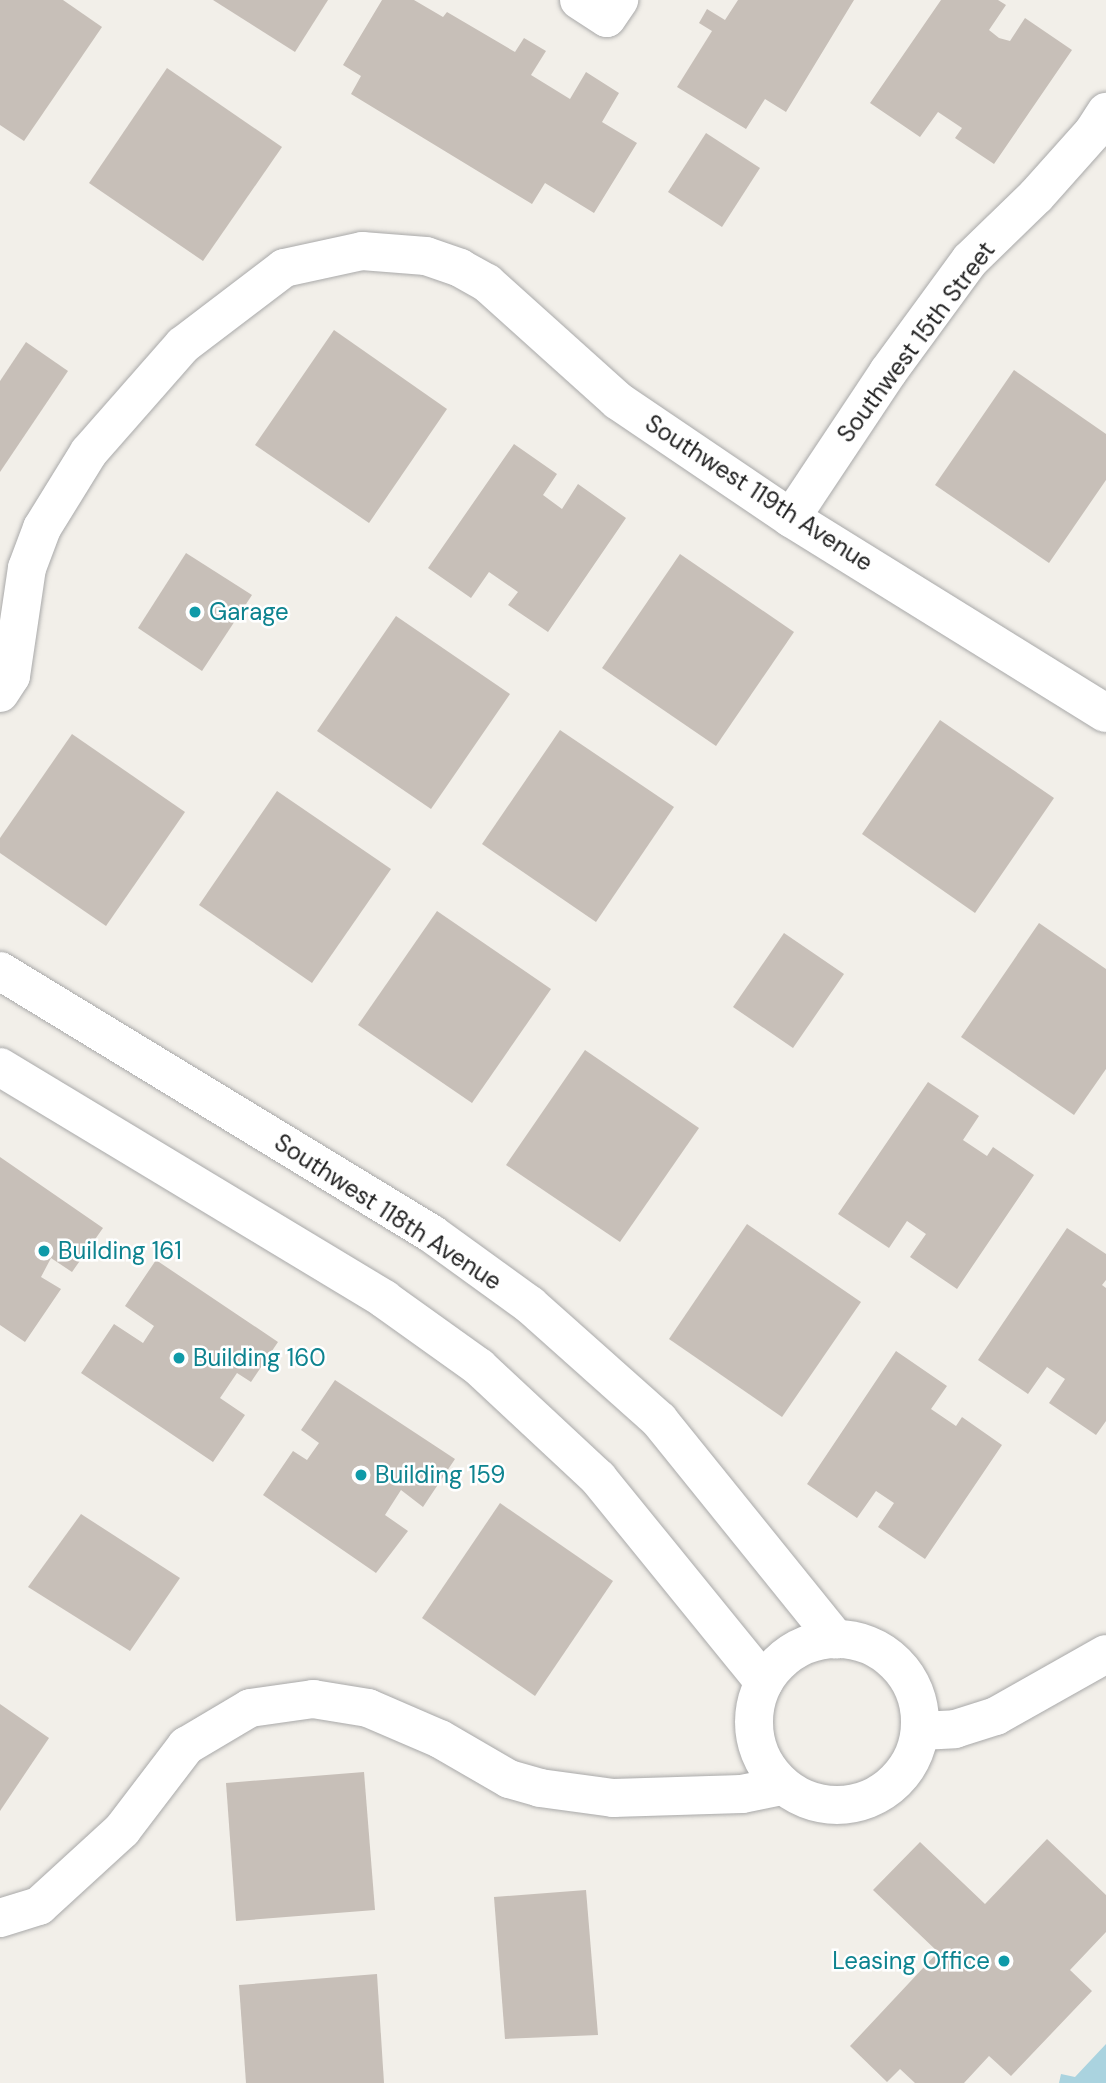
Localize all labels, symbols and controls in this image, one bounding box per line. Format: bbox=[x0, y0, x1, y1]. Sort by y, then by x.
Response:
street label: Southwest 15th Street bbox=[831, 236, 1001, 448]
street label: Southwest 119th Avenue bbox=[640, 409, 878, 577]
place label: Garage bbox=[209, 598, 289, 626]
marker: Garage bbox=[187, 604, 203, 620]
street label: Southwest 118th Avenue bbox=[269, 1128, 507, 1296]
place label: Building 161 bbox=[58, 1237, 182, 1265]
marker: Building 161 bbox=[36, 1243, 52, 1259]
place label: Building 160 bbox=[193, 1344, 326, 1372]
marker: Building 160 bbox=[171, 1350, 187, 1366]
place label: Building 159 bbox=[375, 1461, 505, 1489]
marker: Building 159 bbox=[353, 1467, 369, 1483]
place label: Leasing Office bbox=[832, 1947, 990, 1975]
marker: Leasing Office bbox=[996, 1953, 1012, 1969]

